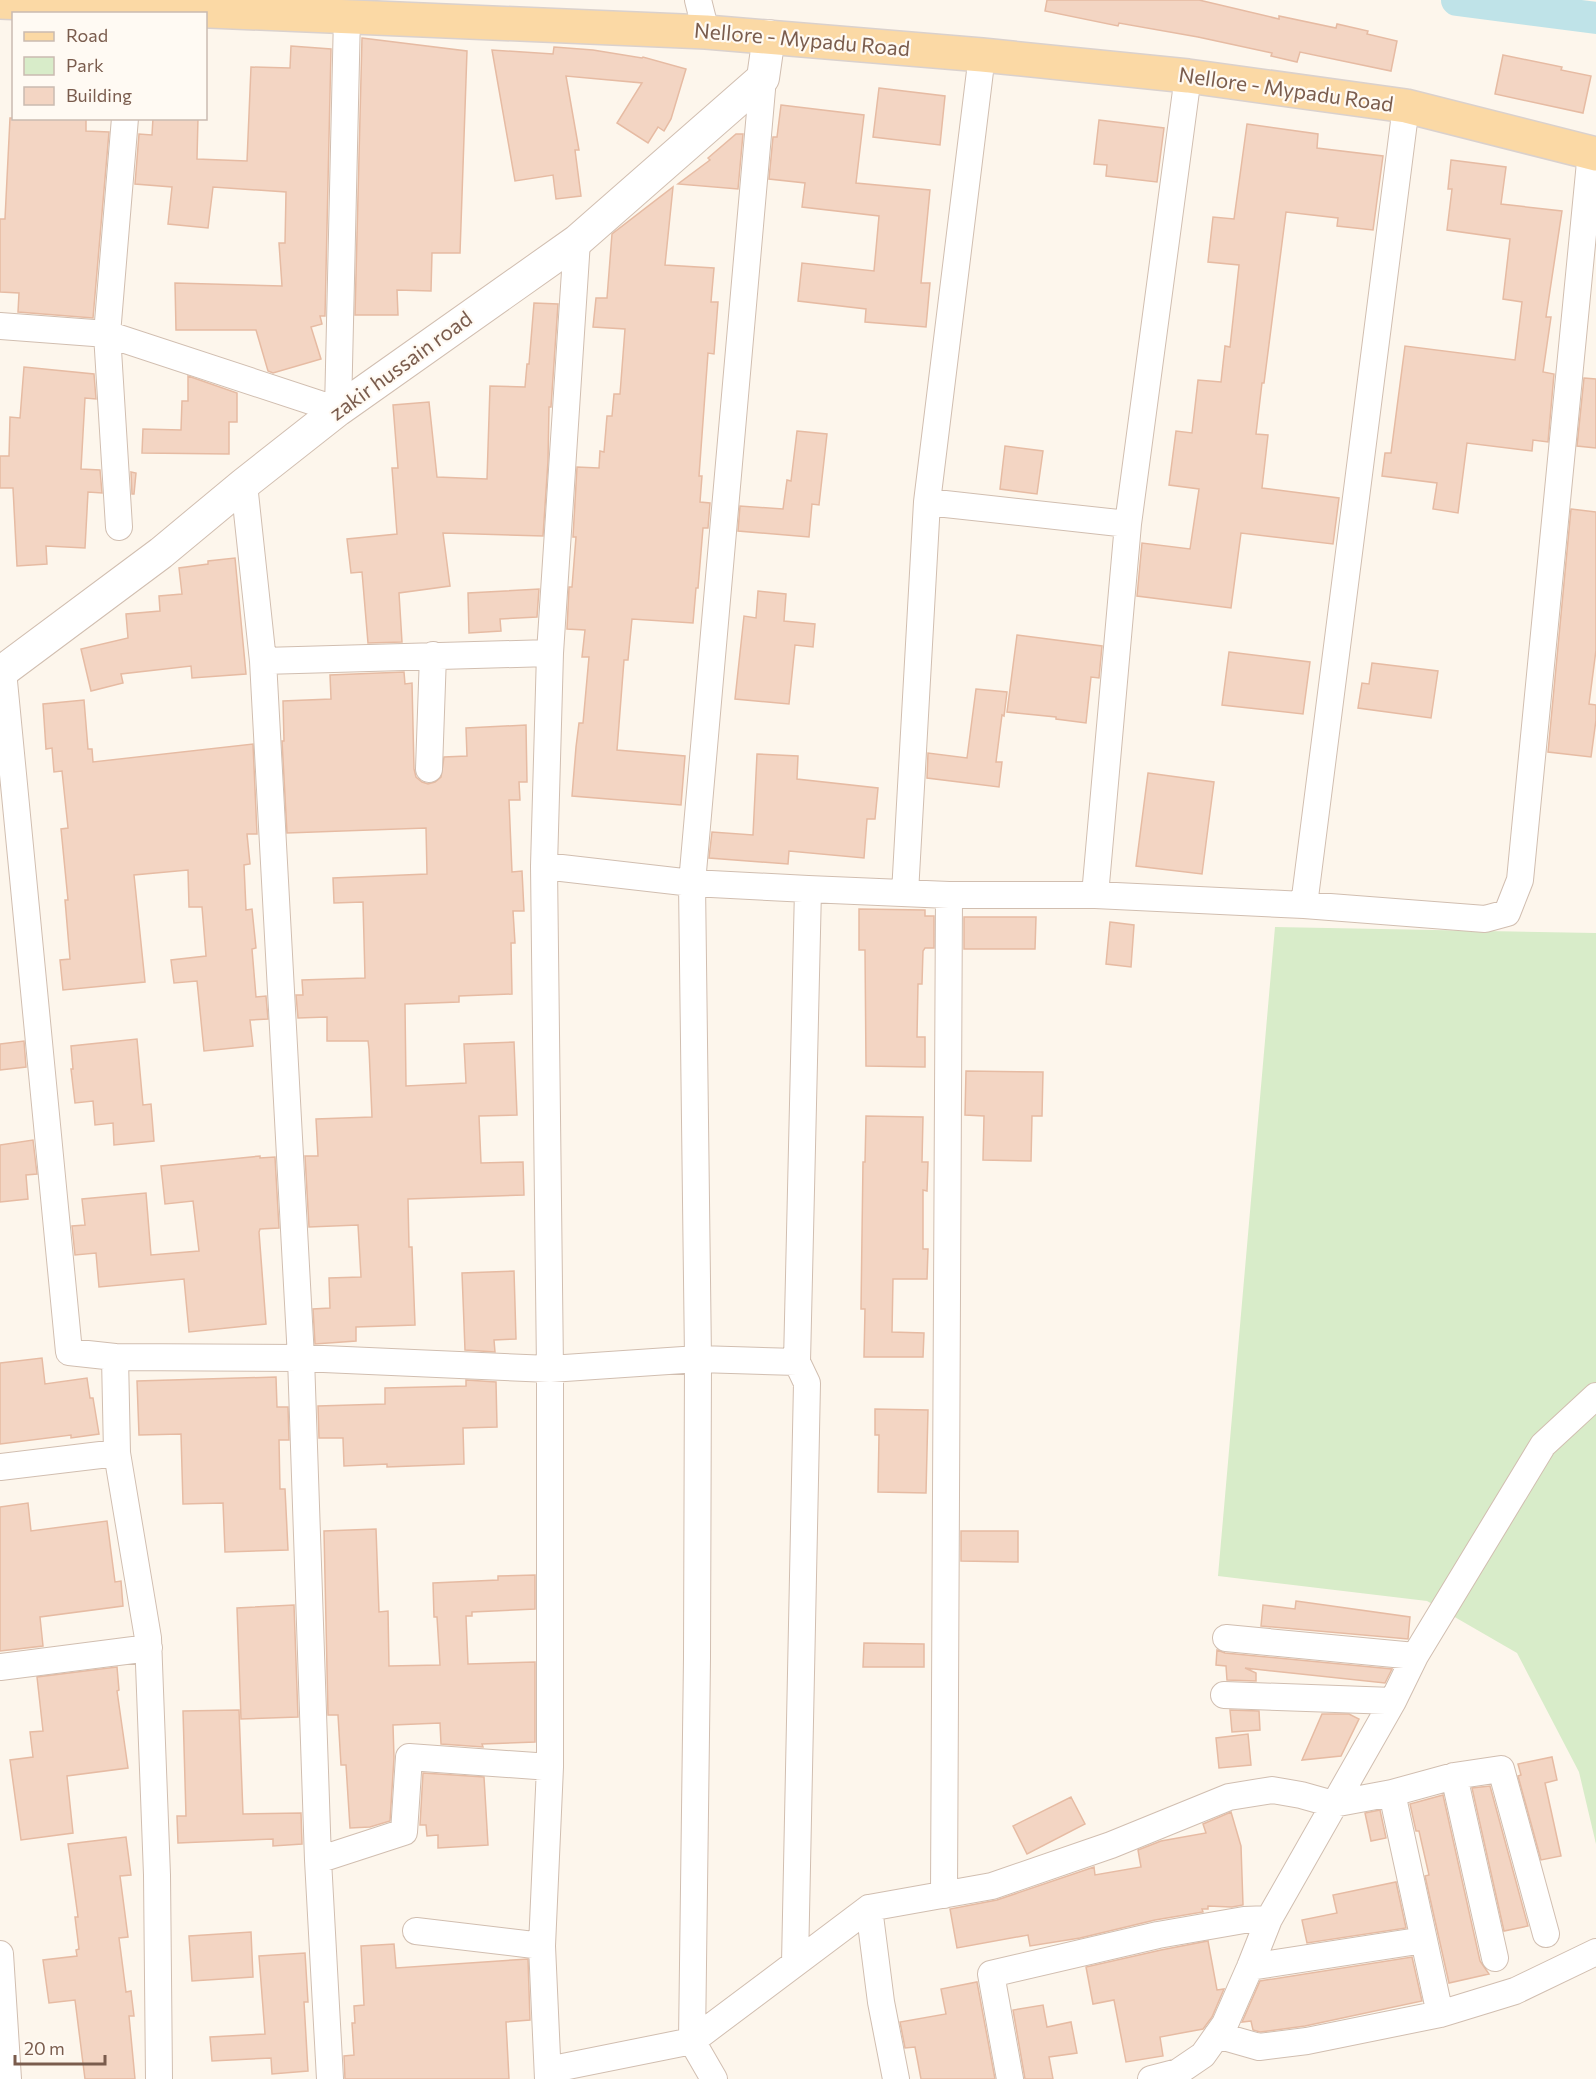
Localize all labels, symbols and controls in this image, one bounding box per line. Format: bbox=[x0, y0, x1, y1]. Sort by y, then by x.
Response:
legend bbox=[12, 12, 207, 120]
street label: Nellore - Mypadu Road bbox=[693, 17, 911, 60]
text: Road bbox=[66, 24, 108, 46]
text: Park bbox=[66, 54, 104, 76]
street label: Nellore - Mypadu Road bbox=[1177, 61, 1395, 116]
text: Building bbox=[66, 84, 132, 106]
street label: zakir hussain road bbox=[324, 305, 476, 425]
scale bar bbox=[15, 2028, 105, 2066]
text: 20 m bbox=[24, 2037, 65, 2059]

